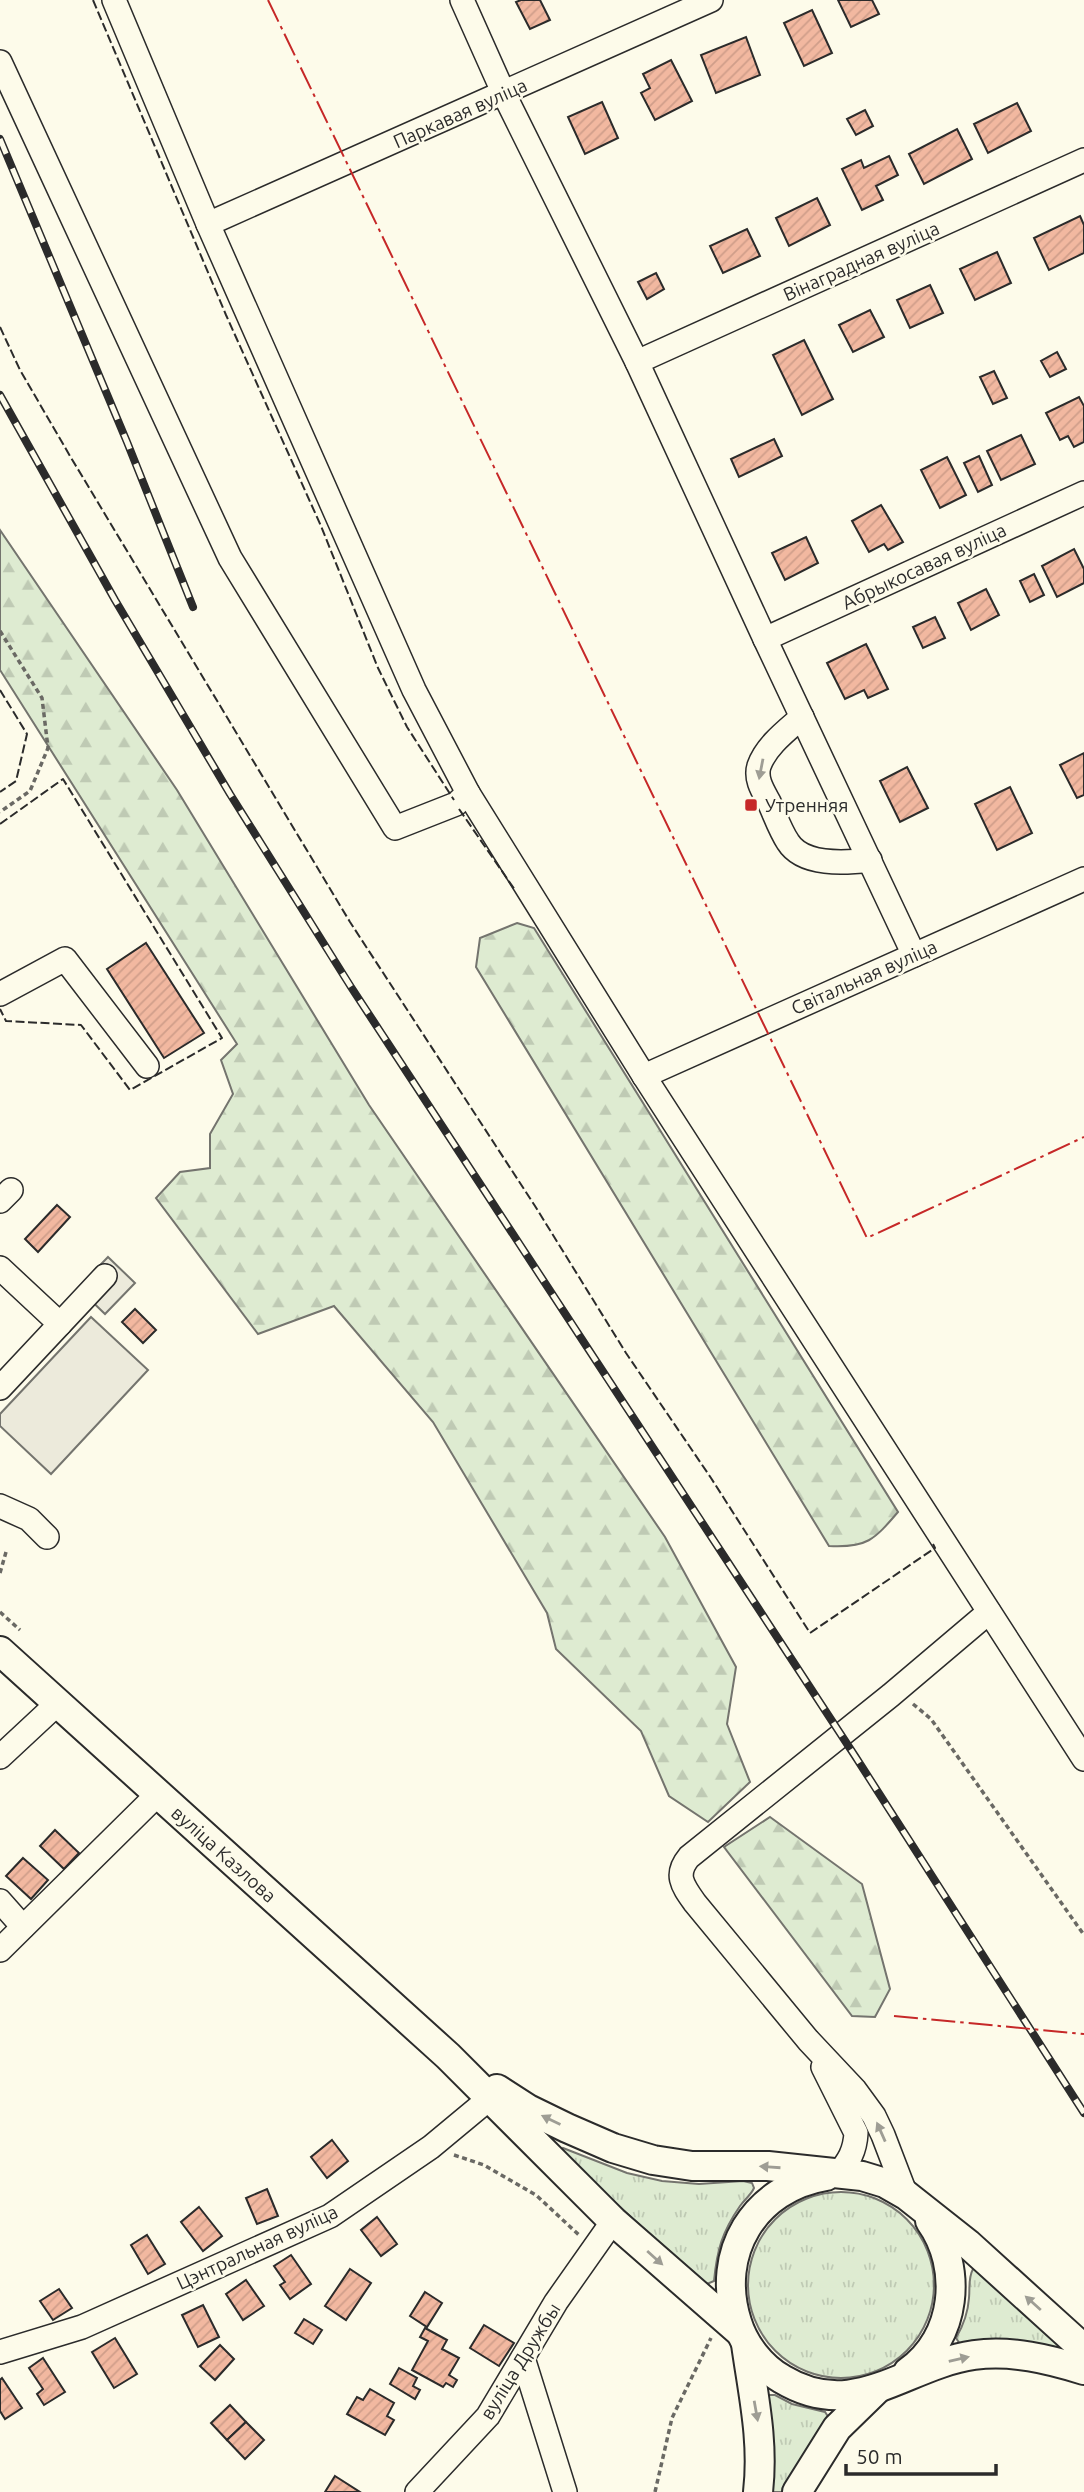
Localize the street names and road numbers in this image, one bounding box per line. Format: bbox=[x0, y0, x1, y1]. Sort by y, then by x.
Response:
street label: Паркавая вуліца bbox=[390, 74, 530, 152]
street label: Вінаградная вуліца bbox=[780, 217, 942, 305]
street label: Абрыкосавая вуліца bbox=[838, 518, 1010, 614]
street label: Світальная вуліца bbox=[788, 935, 940, 1019]
street label: вуліца Казлова bbox=[167, 1801, 281, 1907]
street label: Цэнтральная вуліца bbox=[173, 2200, 341, 2294]
street label: вуліца Дружбы bbox=[475, 2299, 565, 2423]

